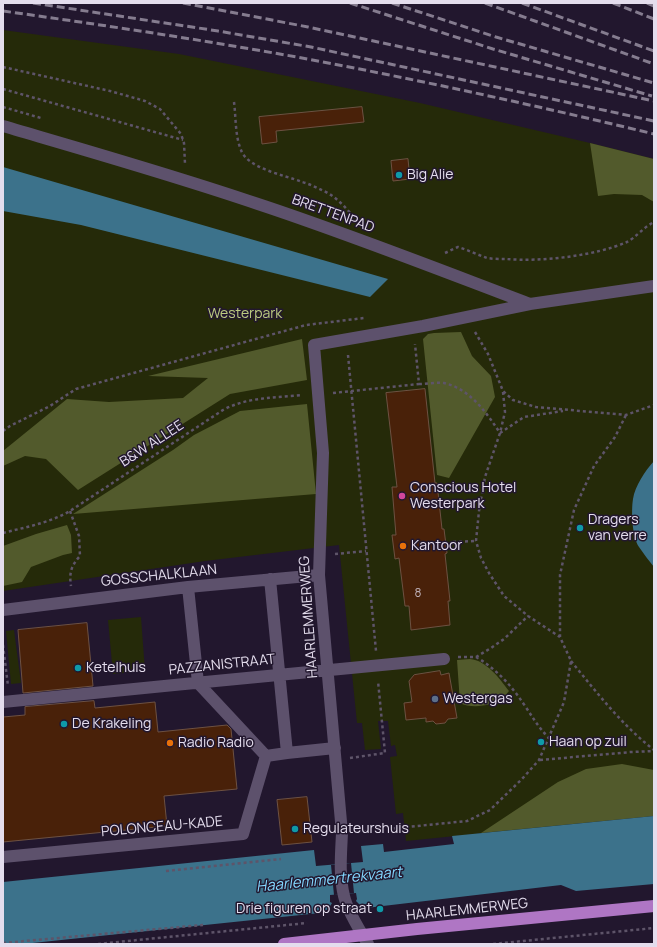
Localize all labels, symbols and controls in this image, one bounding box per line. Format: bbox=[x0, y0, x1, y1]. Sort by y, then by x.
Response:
place label: Big Alie bbox=[407, 167, 454, 183]
marker: Big Alie bbox=[394, 170, 404, 180]
street label: BRETTENPAD bbox=[289, 191, 377, 237]
park label: Westerpark bbox=[208, 306, 282, 322]
street label: B&W ALLEE bbox=[117, 417, 187, 471]
place label: Conscious Hotel Westerpark bbox=[410, 480, 516, 512]
marker: Conscious Hotel Westerpark bbox=[397, 491, 407, 501]
place label: Dragers van verre bbox=[588, 512, 647, 544]
marker: Dragers van verre bbox=[575, 523, 585, 533]
place label: Kantoor bbox=[411, 538, 462, 554]
marker: Kantoor bbox=[398, 541, 408, 551]
street label: HAARLEMMERWEG bbox=[296, 555, 322, 679]
street label: GOSSCHALKLAAN bbox=[100, 562, 218, 590]
house number: 8 bbox=[415, 587, 421, 601]
street label: PAZZANISTRAAT bbox=[168, 651, 276, 679]
place label: Ketelhuis bbox=[86, 660, 146, 676]
marker: Ketelhuis bbox=[73, 663, 83, 673]
place label: Westergas bbox=[443, 691, 512, 707]
marker: Westergas bbox=[430, 694, 440, 704]
place label: De Krakeling bbox=[72, 716, 151, 732]
marker: De Krakeling bbox=[59, 719, 69, 729]
place label: Haan op zuil bbox=[549, 734, 627, 750]
place label: Radio Radio bbox=[178, 735, 254, 751]
marker: Haan op zuil bbox=[536, 737, 546, 747]
marker: Radio Radio bbox=[165, 738, 175, 748]
street label: POLONCEAU-KADE bbox=[100, 813, 224, 841]
place label: Regulateurshuis bbox=[303, 821, 409, 837]
marker: Regulateurshuis bbox=[290, 824, 300, 834]
water label: Haarlemmertrekvaart bbox=[255, 863, 403, 897]
street label: HAARLEMMERWEG bbox=[405, 895, 529, 925]
place label: Drie figuren op straat bbox=[236, 901, 372, 917]
marker: Drie figuren op straat bbox=[375, 904, 385, 914]

